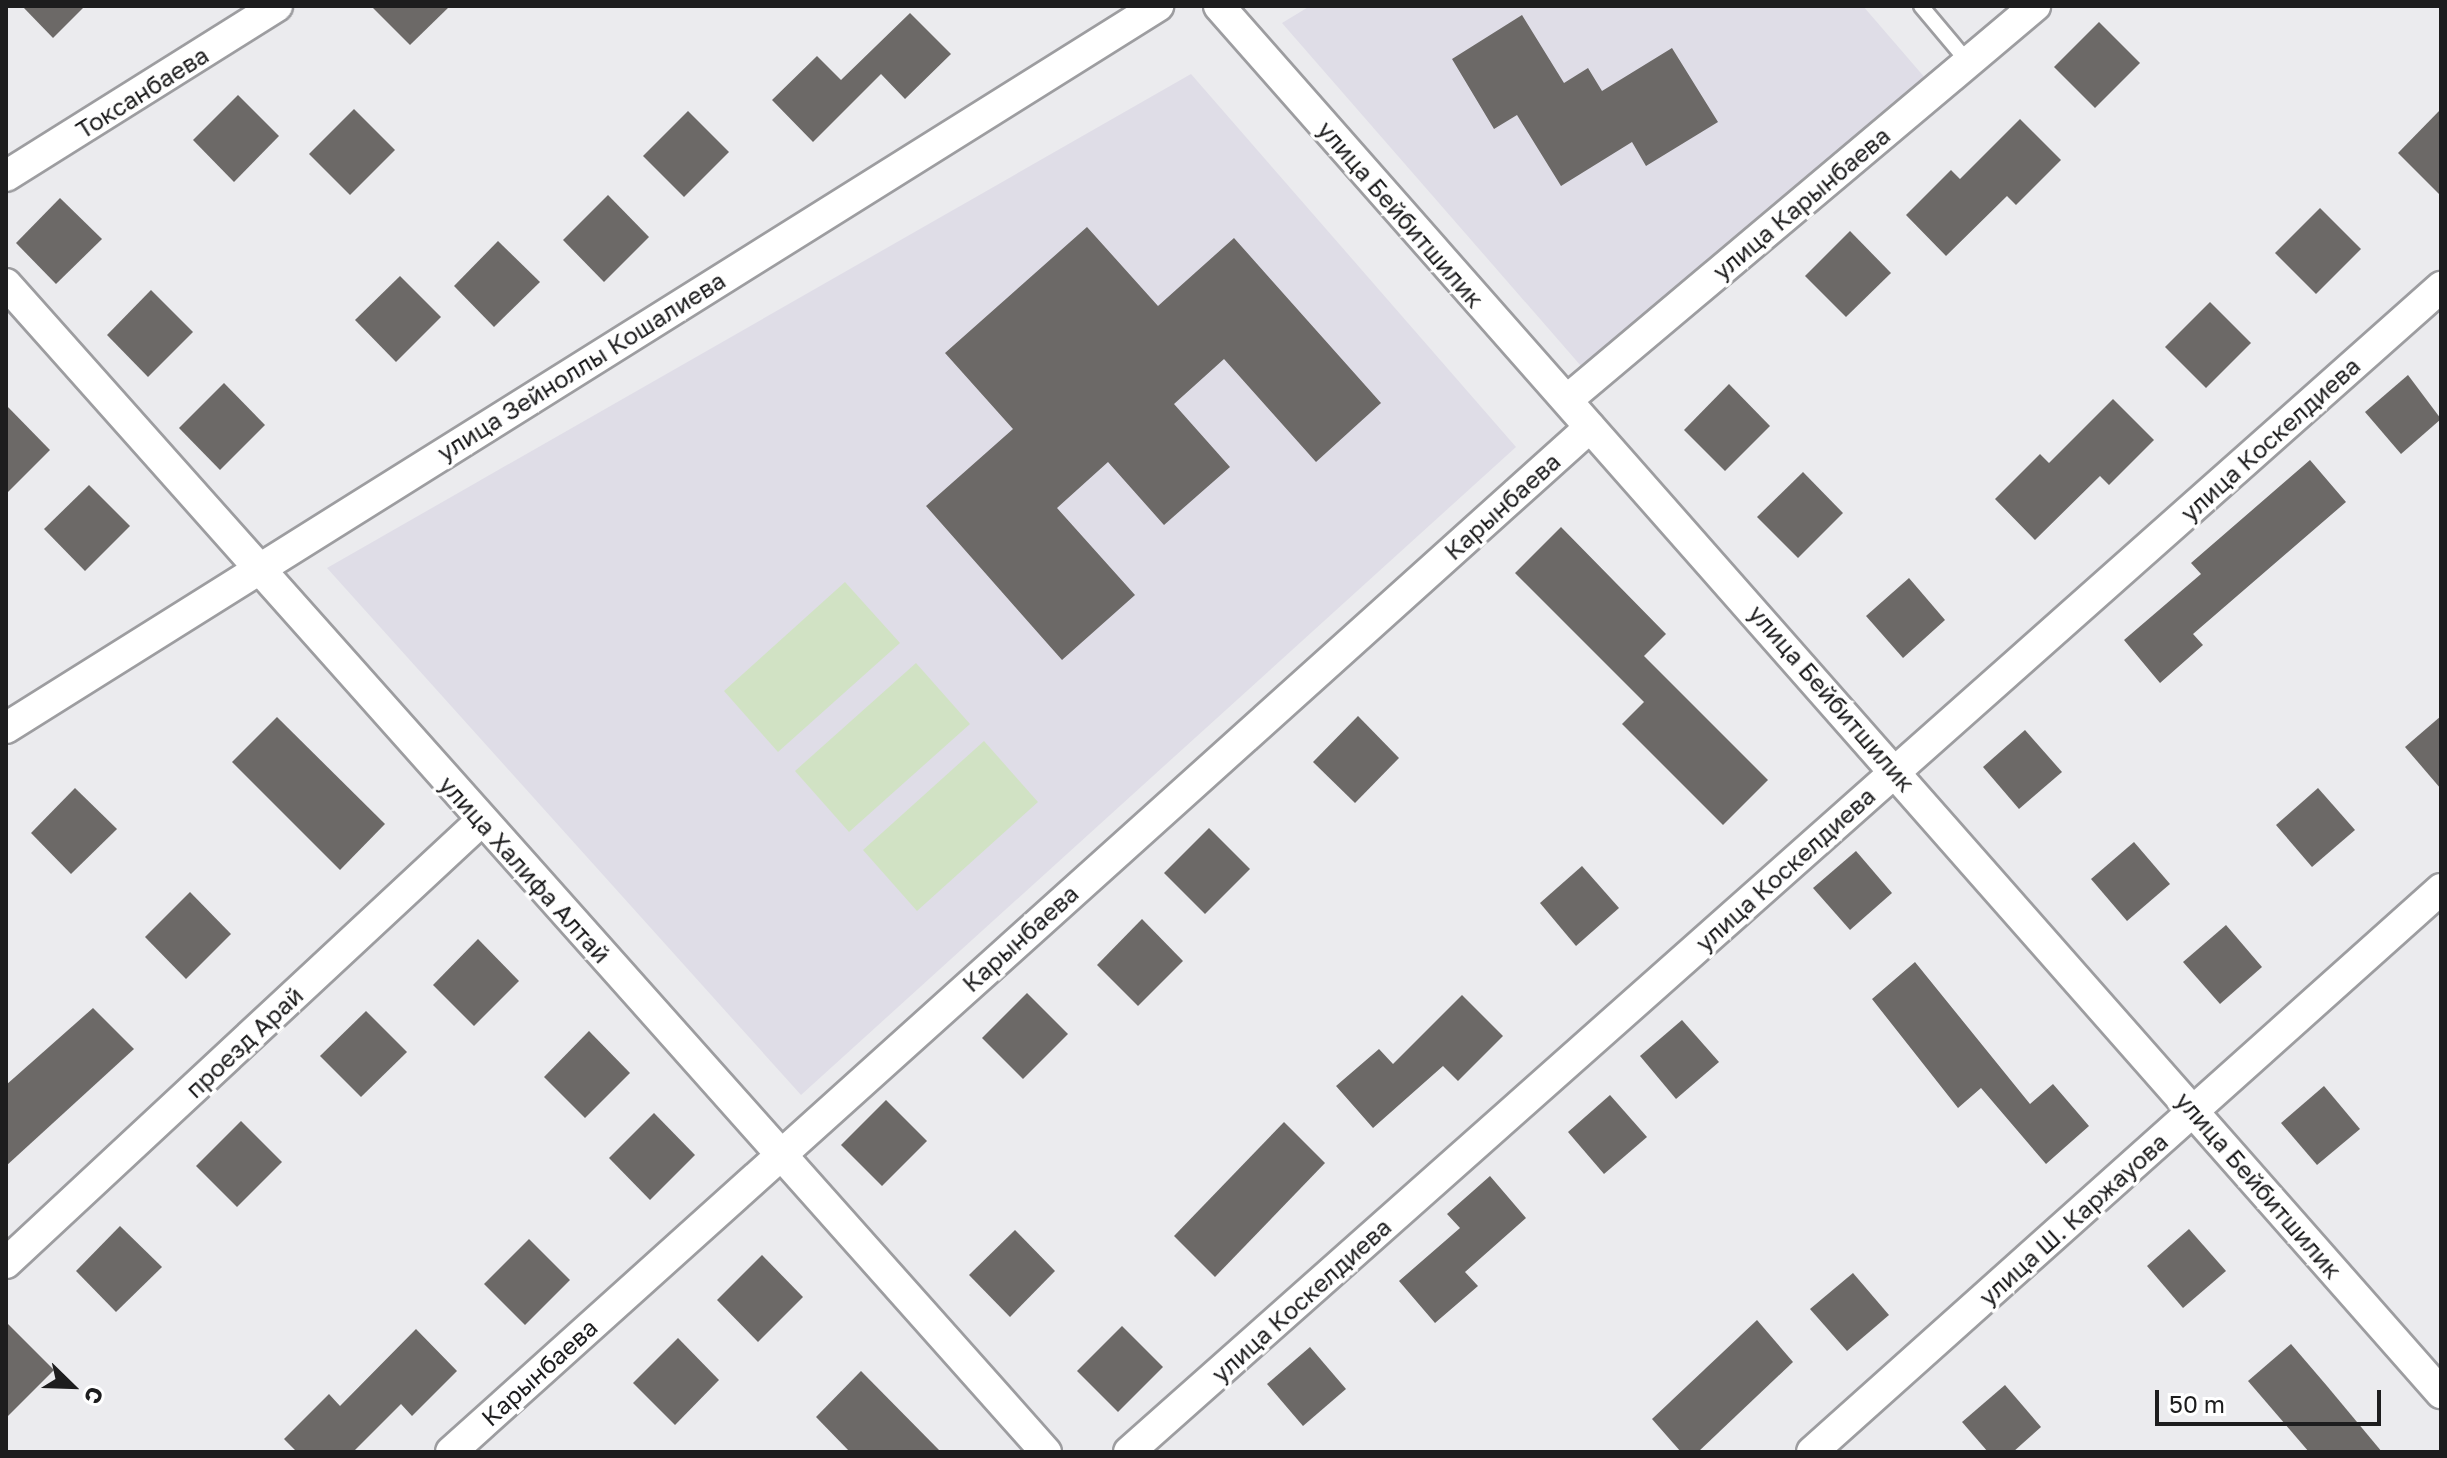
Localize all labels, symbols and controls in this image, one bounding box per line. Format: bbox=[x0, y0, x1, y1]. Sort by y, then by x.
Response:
street label: Токсанбаева bbox=[71, 40, 213, 144]
street label: улица Бейбитшилик bbox=[1312, 115, 1490, 313]
street label: улица Карынбаева bbox=[1707, 121, 1895, 285]
street label: улица Зейноллы Кошалиева bbox=[432, 265, 730, 467]
street label: улица Коскелдиева bbox=[2174, 351, 2366, 527]
street label: Карынбаева bbox=[1438, 446, 1566, 566]
street label: улица Бейбитшилик bbox=[1743, 599, 1921, 797]
street label: улица Халифа Алтай bbox=[433, 770, 617, 968]
street label: улица Коскелдиева bbox=[1689, 781, 1881, 957]
street label: Карынбаева bbox=[956, 878, 1084, 998]
street label: проезд Арай bbox=[179, 980, 309, 1104]
street label: улица Бейбитшилик bbox=[2170, 1086, 2348, 1284]
street label: улица Ш. Каржауова bbox=[1973, 1127, 2173, 1311]
street label: улица Коскелдиева bbox=[1205, 1212, 1397, 1388]
street label: Карынбаева bbox=[475, 1312, 603, 1432]
north arrow bbox=[32, 1346, 112, 1426]
scale bar bbox=[2159, 1374, 2385, 1424]
text: С bbox=[79, 1383, 110, 1408]
text: 50 m bbox=[2169, 1389, 2225, 1418]

